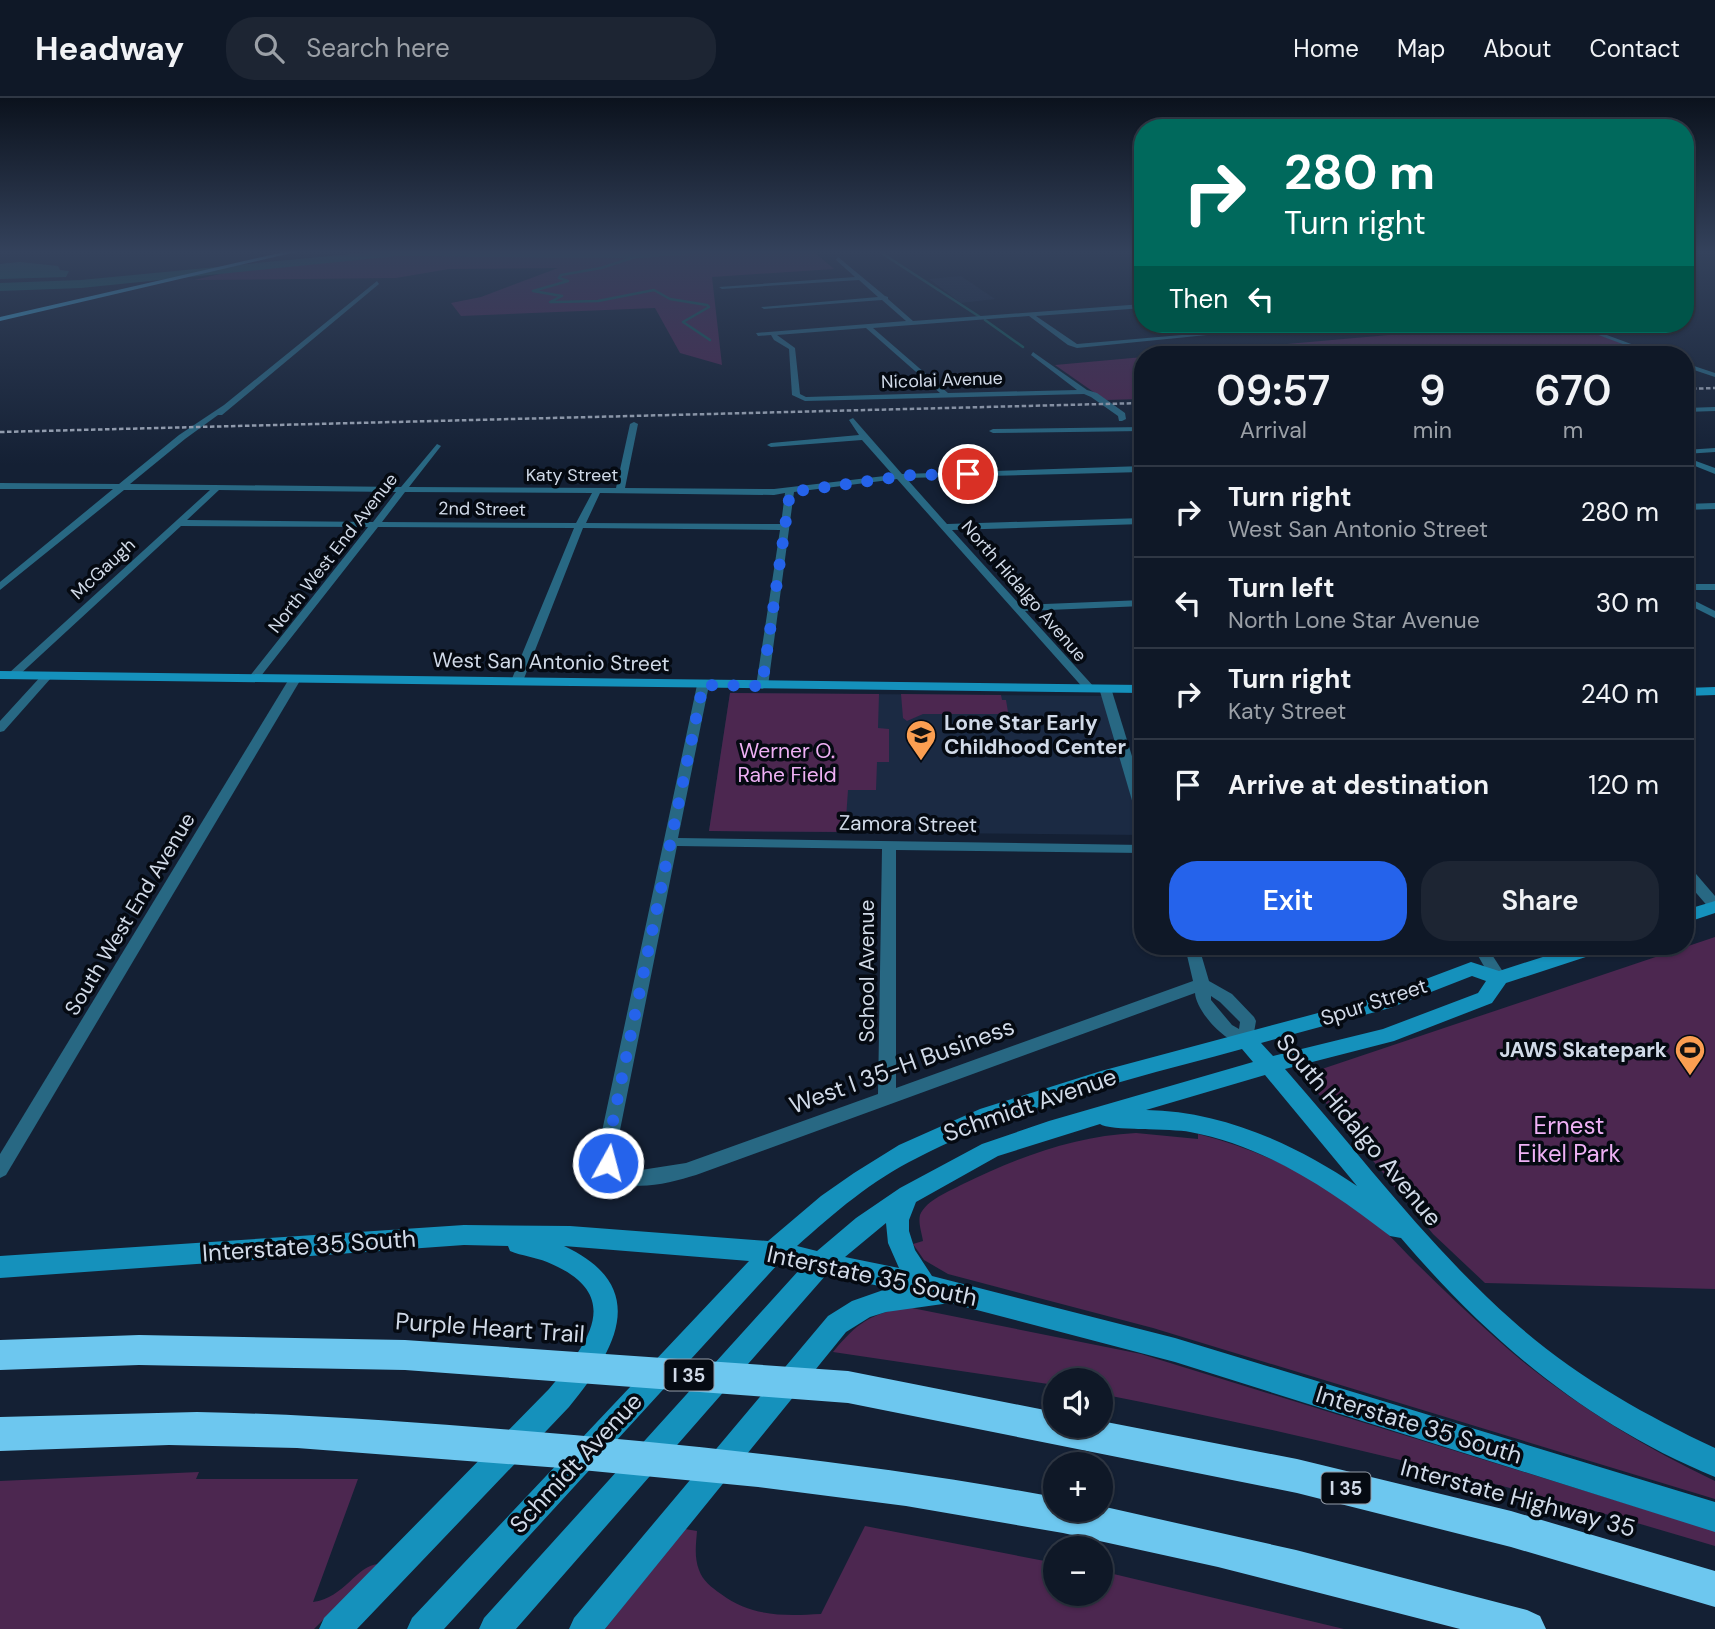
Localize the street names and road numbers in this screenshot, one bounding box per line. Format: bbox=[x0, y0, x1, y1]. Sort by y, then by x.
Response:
street label: Nicolai Avenue bbox=[881, 366, 1003, 394]
street label: Katy Street bbox=[526, 463, 618, 487]
street label: North West End Avenue bbox=[263, 468, 403, 638]
street label: 2nd Street bbox=[438, 496, 526, 522]
street label: North Hidalgo Avenue bbox=[956, 515, 1092, 667]
street label: McGaugh bbox=[66, 533, 140, 605]
street label: West San Antonio Street bbox=[432, 646, 670, 678]
street label: South West End Avenue bbox=[58, 807, 202, 1021]
street label: Zamora Street bbox=[839, 809, 977, 839]
street label: School Avenue bbox=[853, 900, 881, 1042]
street label: Spur Street bbox=[1317, 972, 1431, 1032]
street label: West I 35-H Business bbox=[785, 1010, 1018, 1121]
street label: South Hidalgo Avenue bbox=[1270, 1027, 1449, 1232]
street label: Schmidt Avenue bbox=[939, 1060, 1120, 1149]
street label: Interstate 35 South bbox=[201, 1223, 417, 1268]
street label: Interstate 35 South bbox=[764, 1238, 980, 1313]
street label: Purple Heart Trail bbox=[394, 1305, 586, 1350]
road number: I 35 bbox=[664, 1359, 714, 1390]
street label: Interstate 35 South bbox=[1312, 1378, 1526, 1471]
street label: Schmidt Avenue bbox=[503, 1386, 649, 1539]
street label: Interstate Highway 35 bbox=[1397, 1451, 1639, 1544]
road number: I 35 bbox=[1322, 1472, 1370, 1504]

